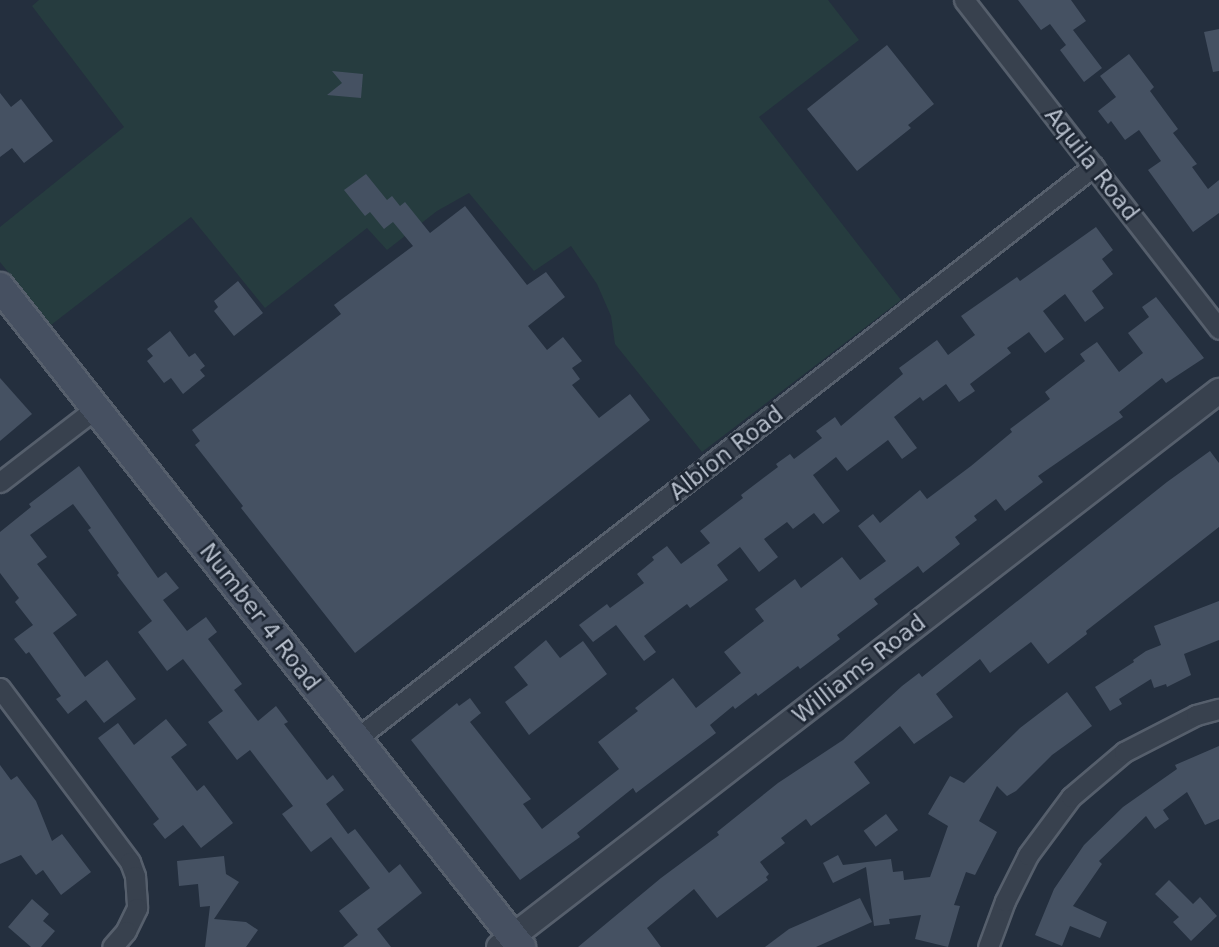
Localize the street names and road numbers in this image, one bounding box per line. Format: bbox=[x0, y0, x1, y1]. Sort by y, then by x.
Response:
street label: Aquila Road bbox=[1039, 102, 1145, 226]
street label: Albion Road bbox=[664, 400, 788, 506]
street label: Number 4 Road bbox=[194, 538, 326, 696]
street label: Williams Road bbox=[787, 608, 931, 730]

